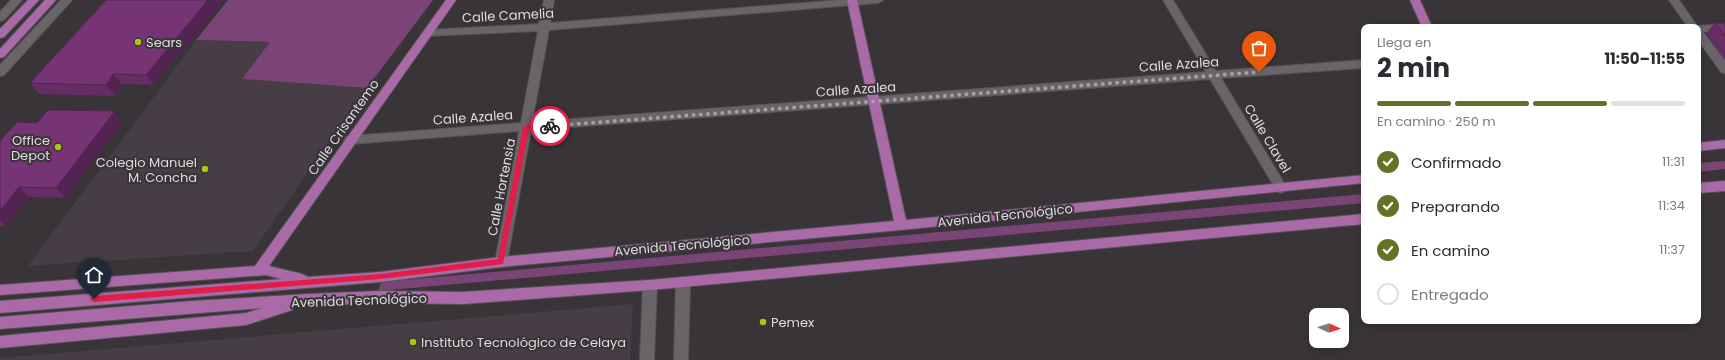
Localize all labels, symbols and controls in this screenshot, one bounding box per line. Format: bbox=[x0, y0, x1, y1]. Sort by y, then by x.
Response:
street label: Calle Camelia bbox=[461, 4, 555, 27]
pin bbox=[1242, 31, 1276, 72]
place label: Sears bbox=[146, 33, 182, 52]
text: Llega en bbox=[1377, 33, 1431, 52]
marker: Sears bbox=[133, 37, 143, 47]
icon: bag bbox=[1248, 37, 1270, 59]
text: 11:50–11:55 bbox=[1604, 48, 1685, 69]
text: 2 min bbox=[1377, 50, 1450, 86]
street label: Calle Azalea bbox=[1138, 52, 1220, 77]
street label: Calle Crisantemo bbox=[303, 75, 384, 179]
street label: Calle Azalea bbox=[815, 77, 897, 102]
street label: Calle Clavel bbox=[1240, 100, 1296, 176]
street label: Calle Azalea bbox=[432, 105, 514, 130]
courier bbox=[530, 106, 570, 146]
text: En camino · 250 m bbox=[1377, 112, 1496, 131]
icon: bike bbox=[539, 115, 561, 137]
place label: Office Depot bbox=[11, 131, 50, 165]
street label: Calle Hortensia bbox=[483, 137, 520, 237]
marker: Office Depot bbox=[53, 142, 63, 152]
icon: check bbox=[1377, 151, 1399, 173]
text: Confirmado bbox=[1411, 152, 1501, 173]
text: 11:31 bbox=[1662, 152, 1685, 171]
place label: Colegio Manuel M. Concha bbox=[96, 153, 197, 187]
marker: Colegio Manuel M. Concha bbox=[200, 164, 210, 174]
icon: check bbox=[1377, 195, 1399, 217]
text: Preparando bbox=[1411, 196, 1500, 217]
text: 11:34 bbox=[1658, 196, 1685, 215]
street label: Avenida Tecnológico bbox=[936, 199, 1074, 232]
street label: Avenida Tecnológico bbox=[613, 230, 751, 261]
icon: check bbox=[1377, 239, 1399, 261]
text: En camino bbox=[1411, 240, 1490, 261]
text: 11:37 bbox=[1659, 240, 1685, 259]
pin bbox=[77, 258, 111, 299]
icon: home bbox=[83, 264, 105, 286]
text: Entregado bbox=[1411, 284, 1489, 305]
street label: Avenida Tecnológico bbox=[291, 289, 427, 312]
north arrow bbox=[1309, 308, 1349, 348]
map controls bbox=[1309, 308, 1349, 348]
place label: Pemex bbox=[771, 313, 815, 332]
marker: Pemex bbox=[758, 317, 768, 327]
place label: Instituto Tecnológico de Celaya bbox=[421, 333, 626, 352]
marker: Instituto Tecnológico de Celaya bbox=[408, 337, 418, 347]

